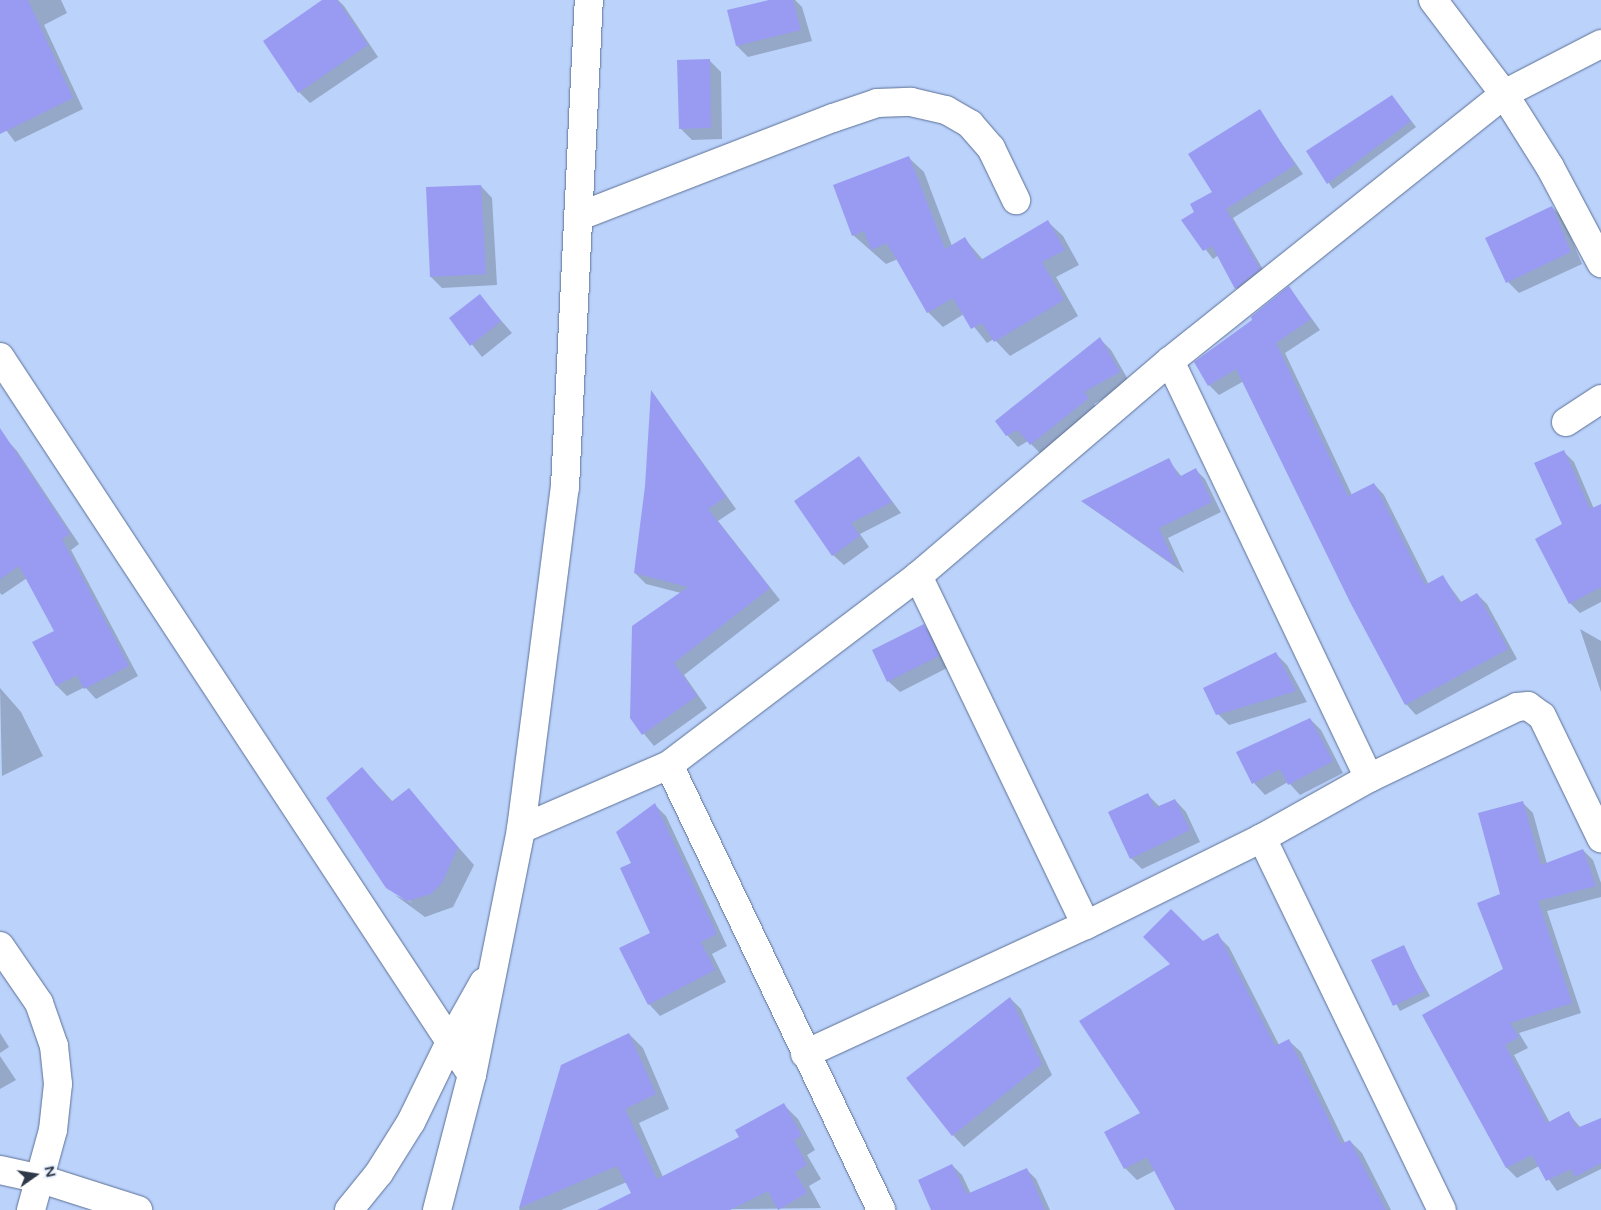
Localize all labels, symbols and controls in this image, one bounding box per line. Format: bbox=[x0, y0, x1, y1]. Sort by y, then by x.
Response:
north arrow bbox=[10, 1150, 60, 1200]
text: N bbox=[41, 1164, 60, 1179]

